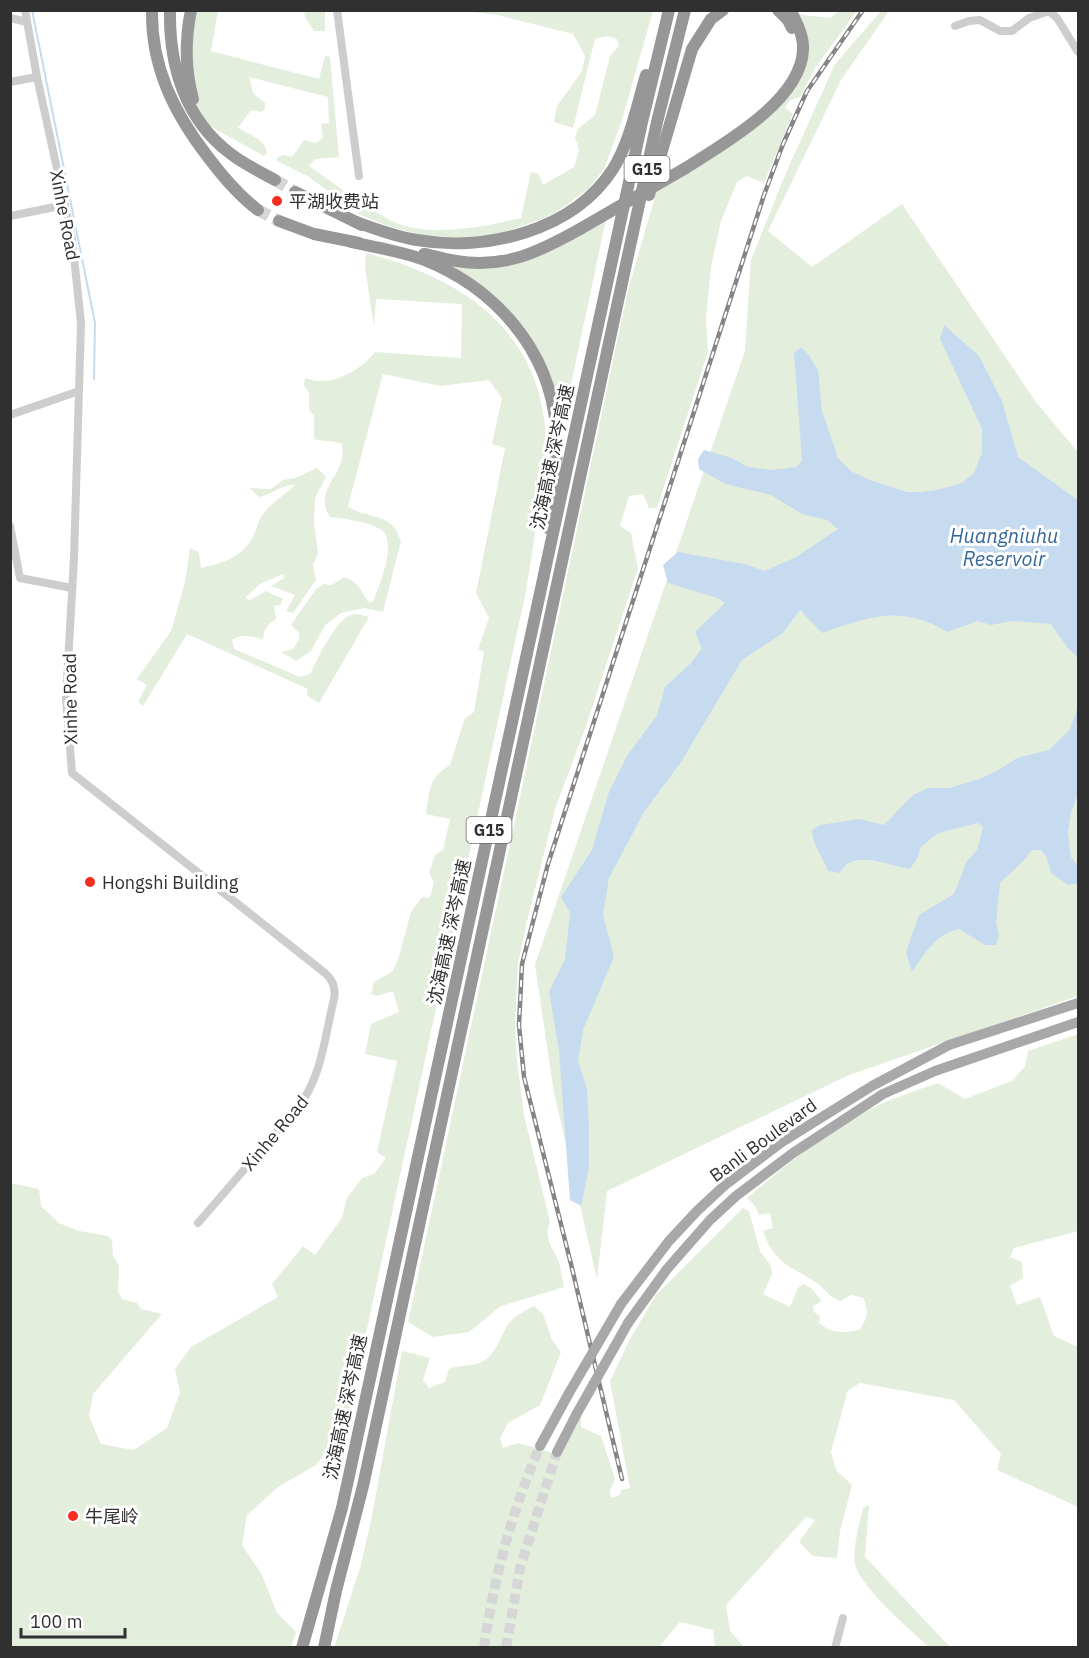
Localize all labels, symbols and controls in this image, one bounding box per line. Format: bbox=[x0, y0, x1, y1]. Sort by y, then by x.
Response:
road number: G15 bbox=[624, 156, 670, 182]
street label: Xinhe Road bbox=[45, 168, 85, 262]
place label: 平湖收费站 bbox=[289, 190, 379, 213]
marker: 平湖收费站 bbox=[270, 194, 284, 208]
street label: 沈海高速 深岑高速 bbox=[525, 382, 579, 532]
water label: Huangniuhu Reservoir bbox=[950, 522, 1058, 572]
street label: Xinhe Road bbox=[58, 653, 82, 745]
road number: G15 bbox=[466, 817, 512, 843]
street label: 沈海高速 深岑高速 bbox=[422, 857, 476, 1007]
place label: Hongshi Building bbox=[102, 871, 239, 894]
marker: Hongshi Building bbox=[83, 875, 97, 889]
street label: Xinhe Road bbox=[237, 1091, 313, 1175]
street label: Banli Boulevard bbox=[705, 1093, 821, 1187]
street label: 沈海高速 深岑高速 bbox=[318, 1332, 372, 1482]
place label: 牛尾岭 bbox=[85, 1505, 139, 1528]
marker: 牛尾岭 bbox=[66, 1509, 80, 1523]
scale bar bbox=[21, 1601, 124, 1639]
text: 100 m bbox=[30, 1610, 82, 1633]

